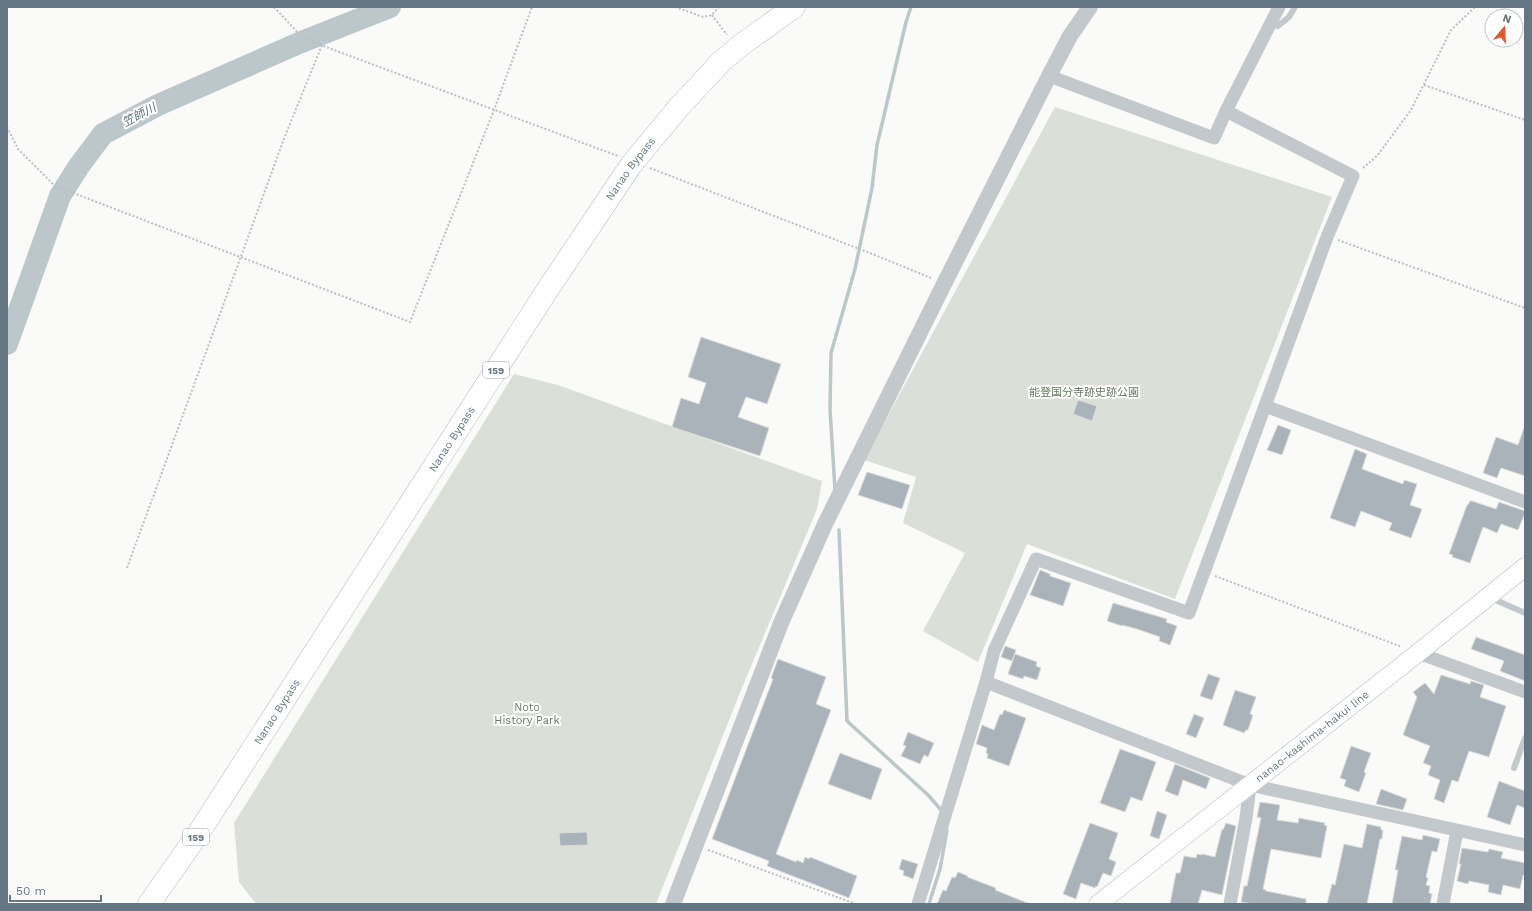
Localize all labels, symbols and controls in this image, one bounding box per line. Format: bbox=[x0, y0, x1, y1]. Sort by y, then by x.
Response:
north arrow bbox=[1484, 8, 1524, 48]
text: N bbox=[1501, 12, 1513, 26]
water label: 笠師川 bbox=[120, 99, 160, 130]
street label: Nanao Bypass bbox=[603, 135, 658, 203]
road number: 159 bbox=[483, 362, 509, 378]
park label: 能登国分寺跡史跡公園 bbox=[1029, 386, 1139, 399]
street label: Nanao Bypass bbox=[426, 404, 478, 474]
street label: Nanao Bypass bbox=[251, 676, 303, 747]
street label: nanao-kashima-hakui line bbox=[1253, 688, 1372, 785]
park label: Noto History Park bbox=[494, 701, 560, 727]
road number: 159 bbox=[183, 829, 209, 845]
scale bar bbox=[10, 877, 101, 903]
text: 50 m bbox=[16, 884, 46, 898]

